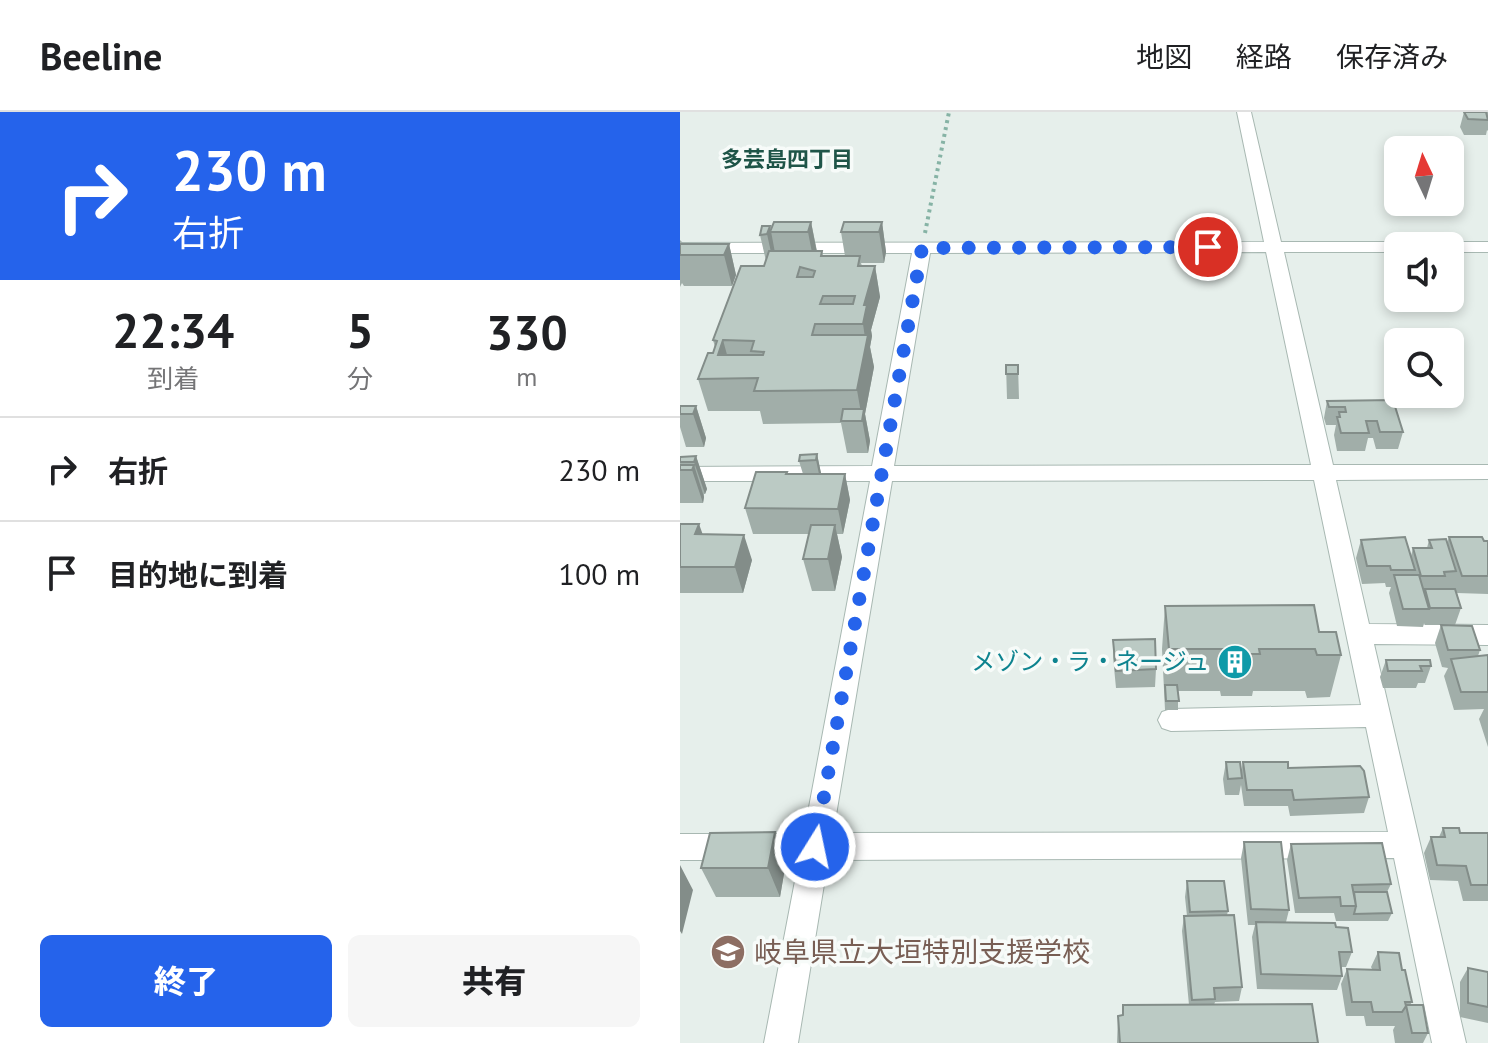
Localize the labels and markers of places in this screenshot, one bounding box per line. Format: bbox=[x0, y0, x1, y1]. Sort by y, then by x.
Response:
pin bbox=[1174, 213, 1242, 281]
building icon: メゾン・ラ・ネージュ bbox=[1216, 643, 1254, 681]
place label: メゾン・ラ・ネージュ bbox=[971, 646, 1209, 677]
school or university icon: 岐阜県立大垣特別支援学校 bbox=[709, 933, 747, 971]
place label: 岐阜県立大垣特別支援学校 bbox=[754, 933, 1090, 970]

